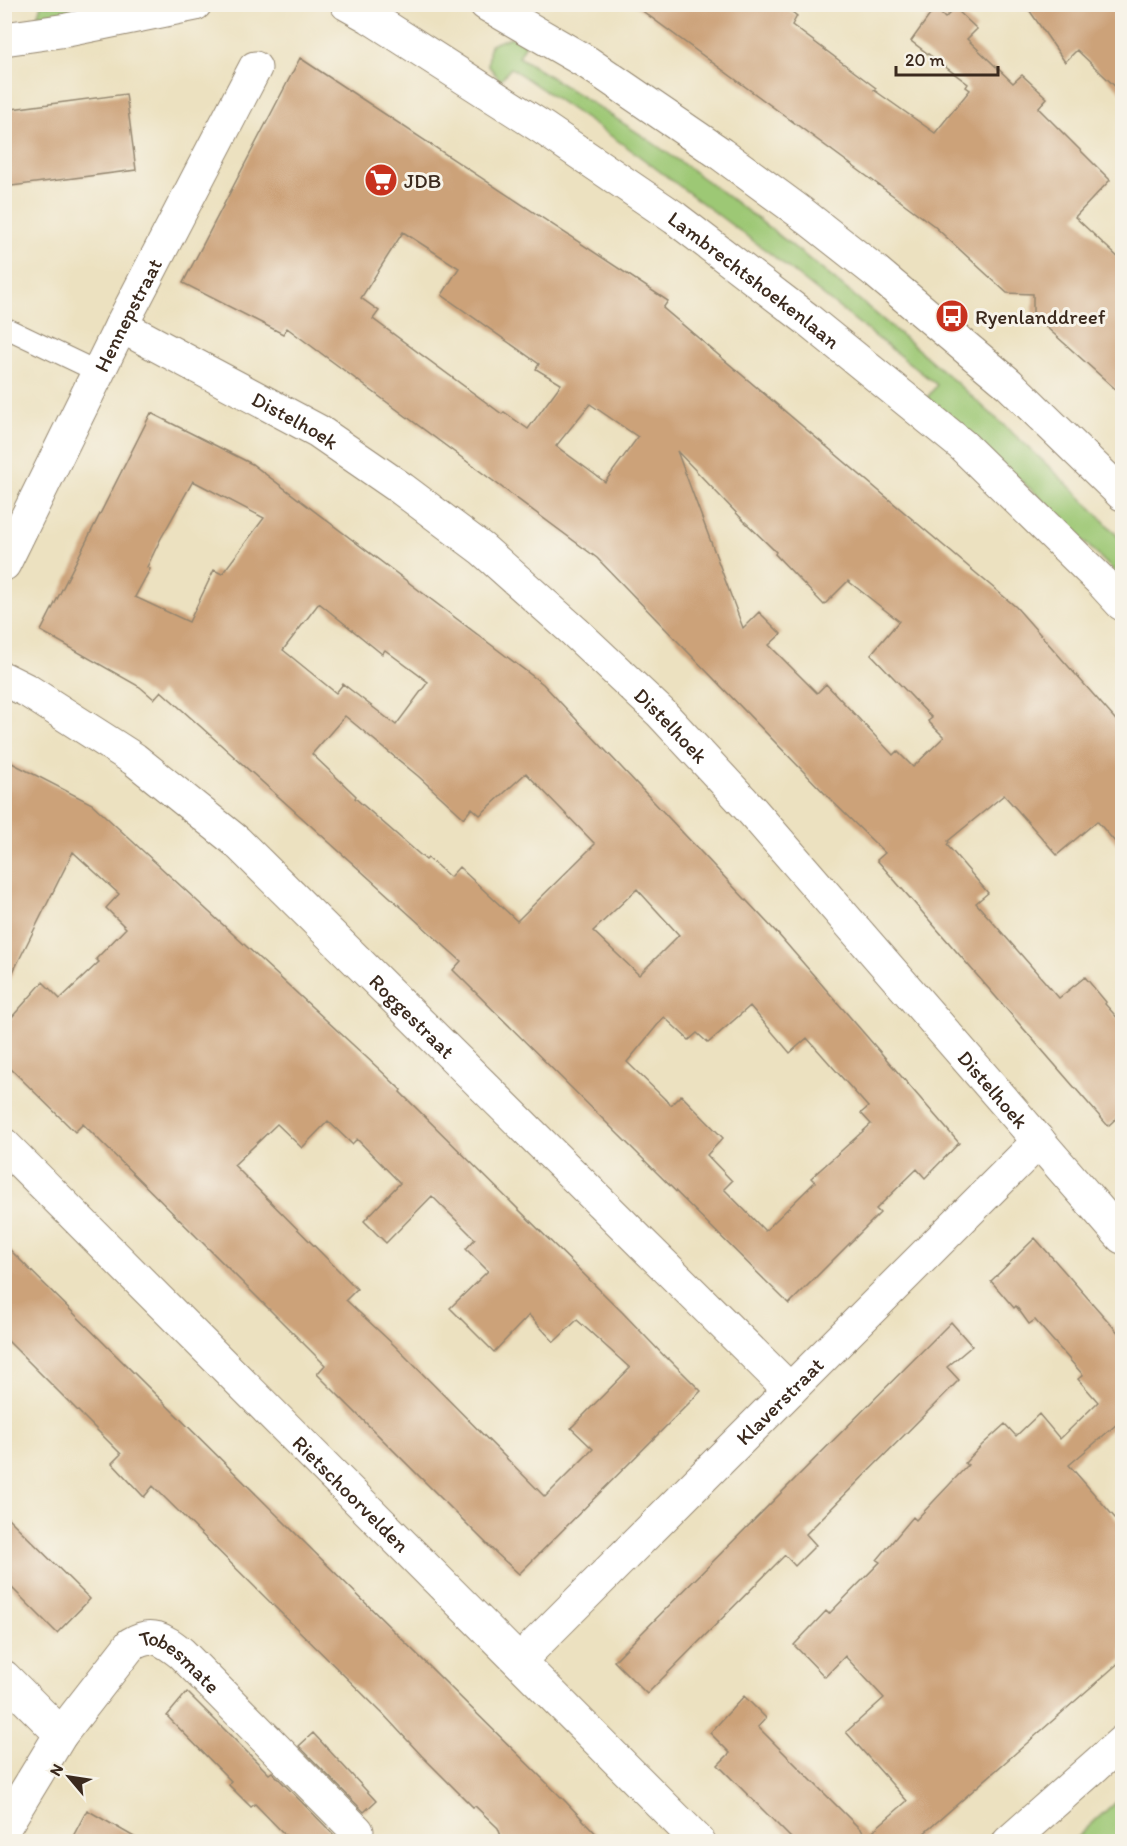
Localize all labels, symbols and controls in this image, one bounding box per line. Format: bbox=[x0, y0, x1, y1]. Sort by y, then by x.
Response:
scale bar bbox=[896, 39, 998, 77]
text: 20 m bbox=[905, 49, 945, 71]
supermarket icon: JDB bbox=[363, 162, 399, 198]
place label: JDB bbox=[404, 168, 441, 193]
street label: Lambrechtshoekenlaan bbox=[664, 205, 845, 353]
street label: Hennepstraat bbox=[88, 254, 167, 376]
bus stop icon: Ryenlanddreef bbox=[934, 298, 970, 334]
place label: Ryenlanddreef bbox=[975, 304, 1106, 329]
street label: Distelhoek bbox=[248, 386, 344, 454]
street label: Distelhoek bbox=[629, 682, 714, 768]
street label: Roggestraat bbox=[365, 968, 460, 1063]
street label: Distelhoek bbox=[953, 1045, 1034, 1133]
street label: Klaverstraat bbox=[730, 1352, 828, 1450]
street label: Rietschoorvelden bbox=[288, 1430, 415, 1557]
street label: Tobesmate bbox=[136, 1624, 226, 1698]
north arrow bbox=[39, 1747, 99, 1807]
text: N bbox=[45, 1761, 67, 1779]

